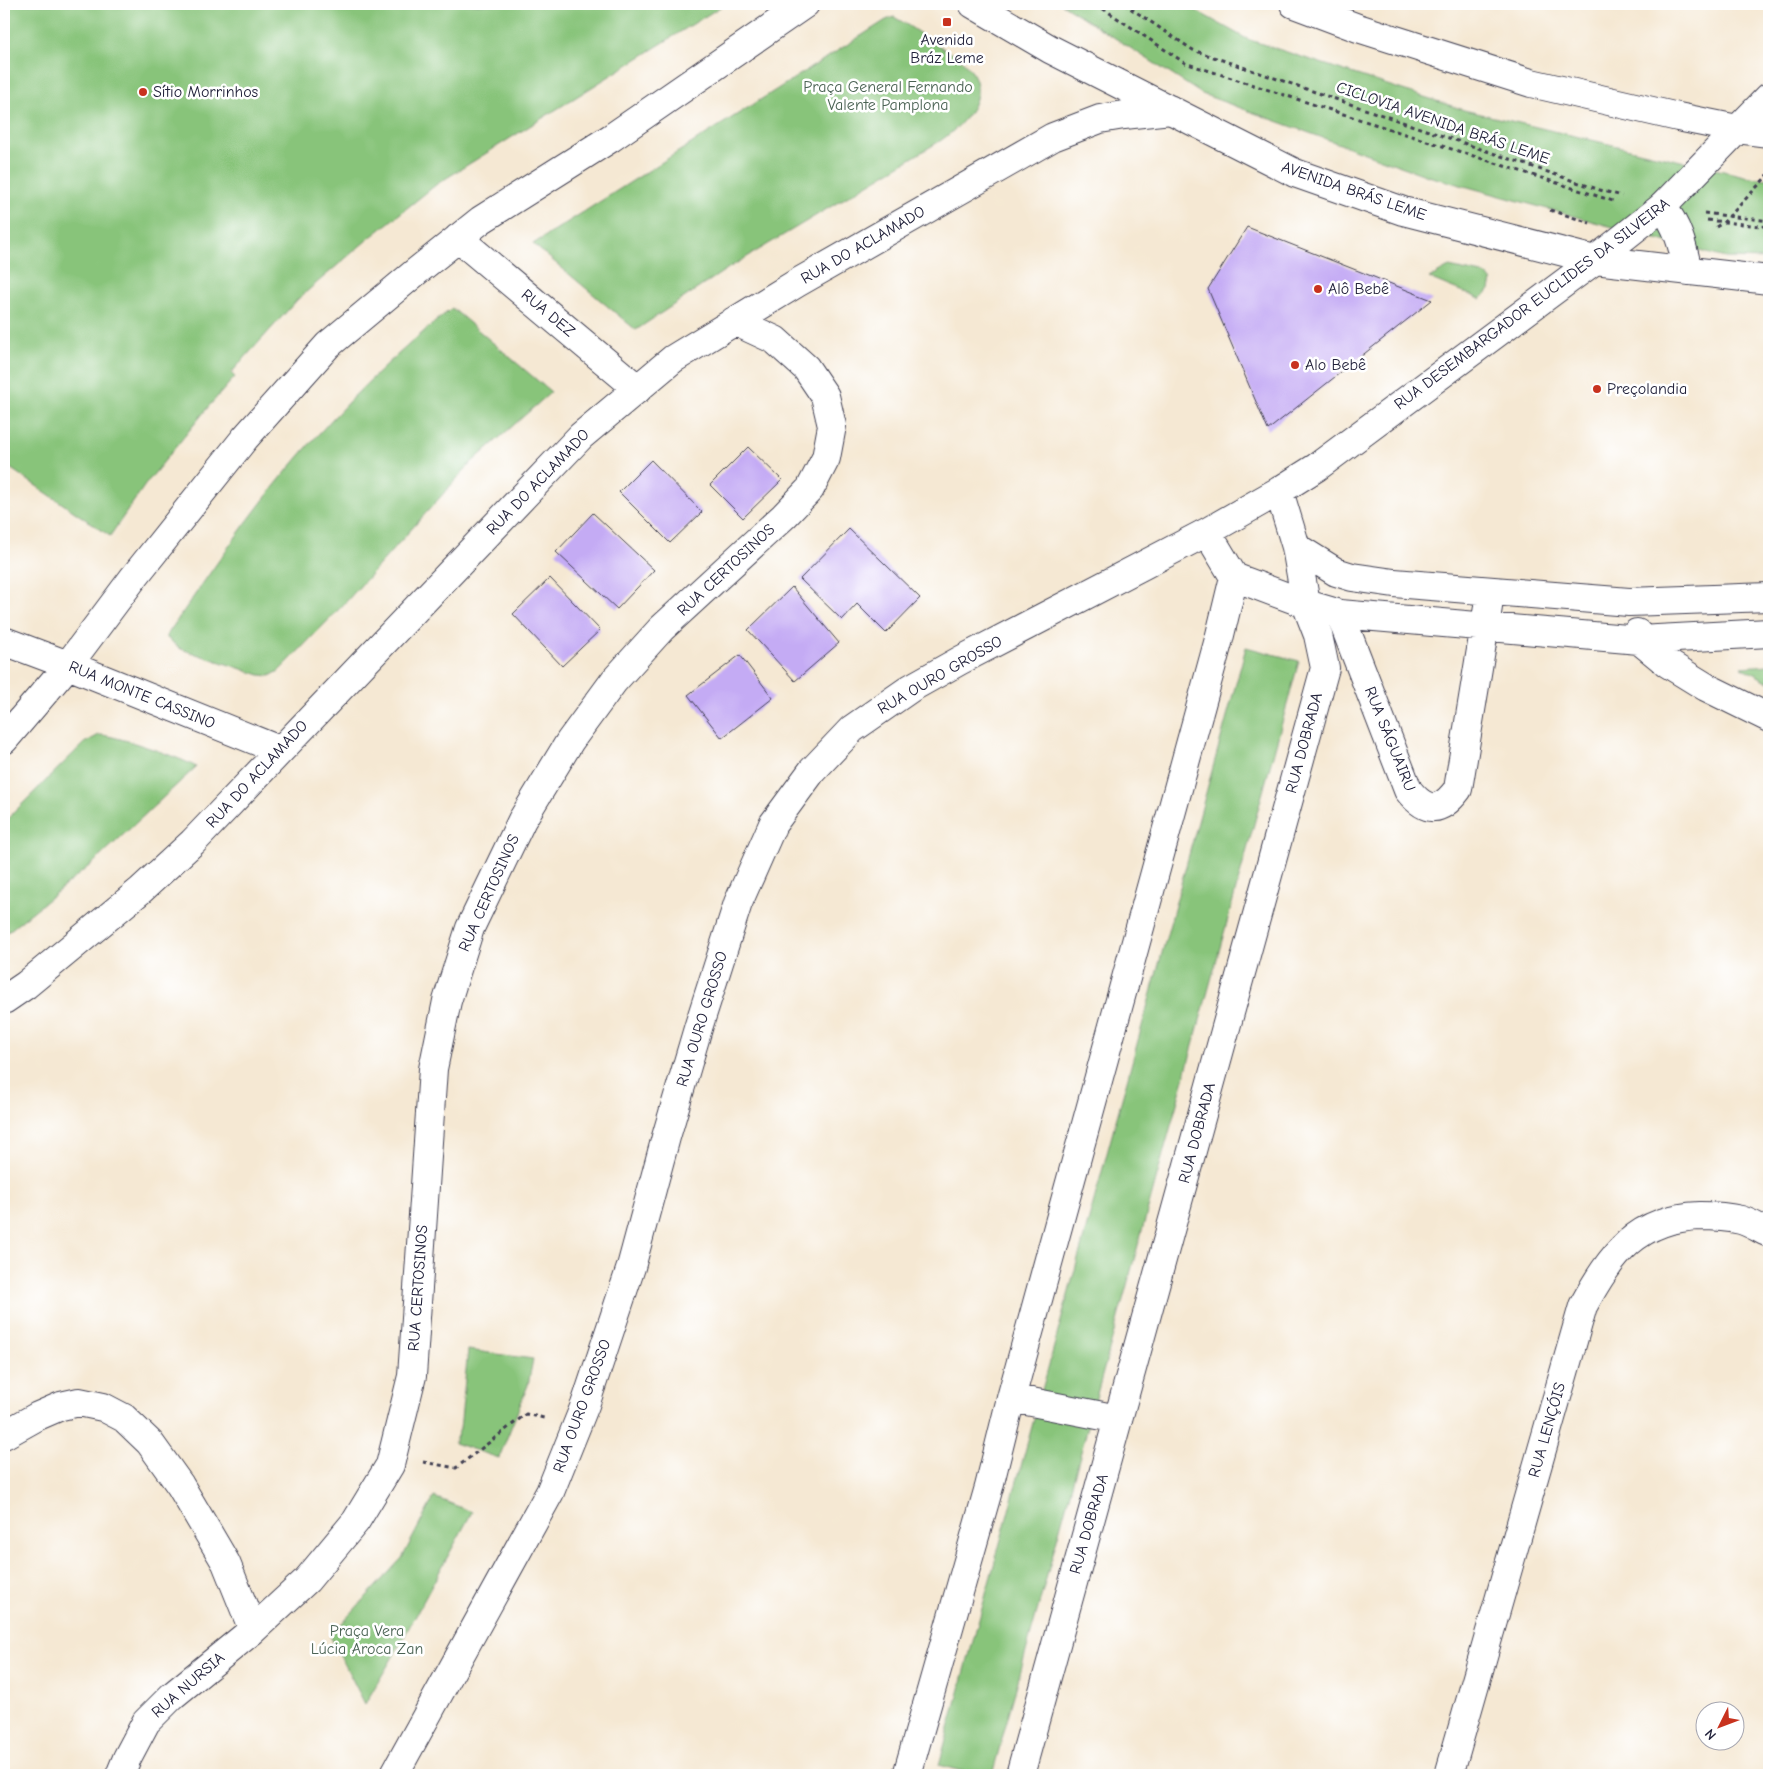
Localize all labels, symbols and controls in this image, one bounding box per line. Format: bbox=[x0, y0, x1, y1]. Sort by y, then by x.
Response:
marker: Avenida Bráz Leme bbox=[941, 16, 953, 28]
place label: Avenida Bráz Leme bbox=[910, 31, 984, 67]
street label: CICLOVIA AVENIDA BRÁS LEME bbox=[1334, 77, 1553, 168]
park label: Praça General Fernando Valente Pamplona bbox=[803, 78, 973, 114]
place label: Sítio Morrinhos bbox=[153, 83, 258, 101]
marker: Sítio Morrinhos bbox=[137, 86, 149, 98]
street label: AVENIDA BRÁS LEME bbox=[1279, 157, 1429, 224]
street label: RUA DESEMBARGADOR EUCLIDES DA SILVEIRA bbox=[1391, 195, 1673, 413]
street label: RUA DO ACLAMADO bbox=[798, 202, 928, 288]
place label: Alô Bebê bbox=[1328, 280, 1389, 298]
marker: Alô Bebê bbox=[1312, 283, 1324, 295]
street label: RUA DEZ bbox=[518, 286, 578, 340]
place label: Alo Bebê bbox=[1305, 356, 1366, 374]
marker: Alo Bebê bbox=[1289, 359, 1301, 371]
place label: Preçolandia bbox=[1607, 380, 1687, 398]
marker: Preçolandia bbox=[1591, 383, 1603, 395]
street label: RUA DO ACLAMADO bbox=[483, 425, 593, 539]
street label: RUA CERTOSINOS bbox=[674, 520, 779, 620]
street label: RUA OURO GROSSO bbox=[875, 632, 1005, 718]
street label: RUA MONTE CASSINO bbox=[66, 657, 218, 733]
street label: RUA SÁGUAIRU bbox=[1361, 684, 1420, 794]
street label: RUA DOBRADA bbox=[1282, 691, 1326, 795]
street label: RUA DO ACLAMADO bbox=[203, 717, 311, 831]
street label: RUA CERTOSINOS bbox=[455, 831, 523, 954]
street label: RUA OURO GROSSO bbox=[673, 949, 731, 1089]
street label: RUA DOBRADA bbox=[1175, 1081, 1219, 1185]
street label: RUA CERTOSINOS bbox=[405, 1224, 431, 1352]
street label: RUA OURO GROSSO bbox=[549, 1337, 615, 1475]
street label: RUA LENÇÓIS bbox=[1524, 1380, 1569, 1480]
street label: RUA DOBRADA bbox=[1066, 1472, 1112, 1576]
park label: Praça Vera Lúcia Aroca Zan bbox=[311, 1622, 423, 1658]
street label: RUA NURSIA bbox=[148, 1649, 228, 1721]
north arrow bbox=[1696, 1702, 1746, 1752]
text: N bbox=[1701, 1725, 1720, 1743]

